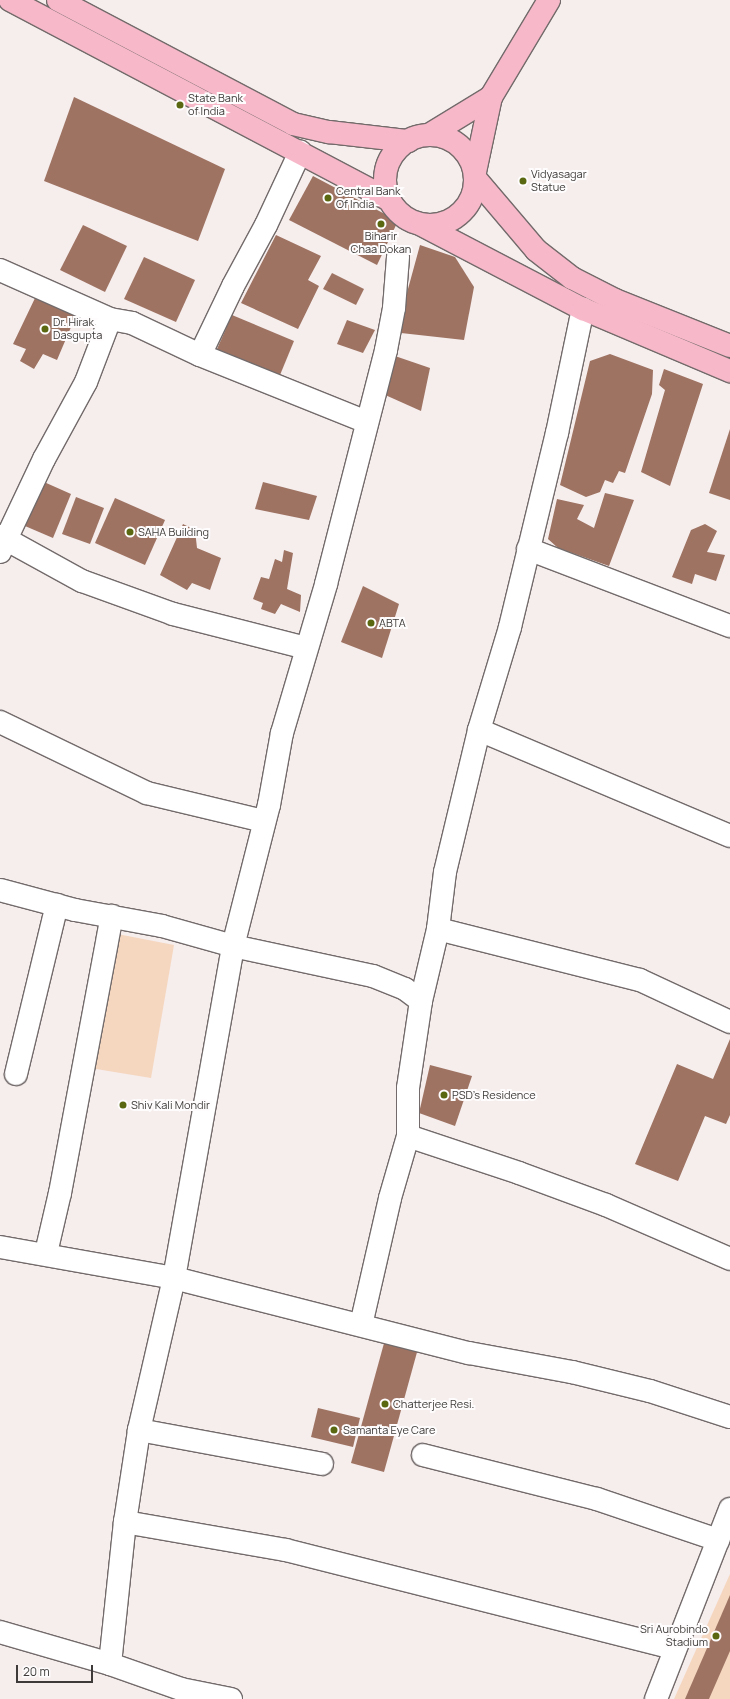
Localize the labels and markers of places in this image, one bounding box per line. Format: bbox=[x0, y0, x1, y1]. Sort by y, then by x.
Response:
place label: State Bank of India bbox=[188, 92, 243, 118]
marker: State Bank of India bbox=[175, 100, 185, 110]
place label: Vidyasagar Statue bbox=[531, 168, 587, 194]
marker: Vidyasagar Statue bbox=[518, 176, 528, 186]
place label: Central Bank Of India bbox=[336, 185, 401, 211]
marker: Central Bank Of India bbox=[323, 193, 333, 203]
marker: Biharir Chaa Dokan bbox=[376, 219, 386, 229]
place label: Biharir Chaa Dokan bbox=[351, 230, 411, 256]
place label: Dr. Hirak Dasgupta bbox=[53, 316, 102, 342]
marker: Dr. Hirak Dasgupta bbox=[40, 324, 50, 334]
place label: SAHA Building bbox=[138, 525, 209, 539]
marker: SAHA Building bbox=[125, 527, 135, 537]
place label: ABTA bbox=[379, 616, 406, 630]
marker: ABTA bbox=[366, 618, 376, 628]
place label: PSD's Residence bbox=[452, 1088, 536, 1102]
marker: PSD's Residence bbox=[439, 1090, 449, 1100]
place label: Shiv Kali Mondir bbox=[131, 1098, 210, 1112]
marker: Shiv Kali Mondir bbox=[118, 1100, 128, 1110]
place label: Chatterjee Resi. bbox=[393, 1397, 474, 1411]
marker: Chatterjee Resi. bbox=[380, 1399, 390, 1409]
place label: Samanta Eye Care bbox=[343, 1423, 435, 1437]
marker: Samanta Eye Care bbox=[328, 1424, 340, 1436]
place label: Sri Aurobindo Stadium bbox=[640, 1623, 708, 1649]
marker: Sri Aurobindo Stadium bbox=[711, 1631, 721, 1641]

